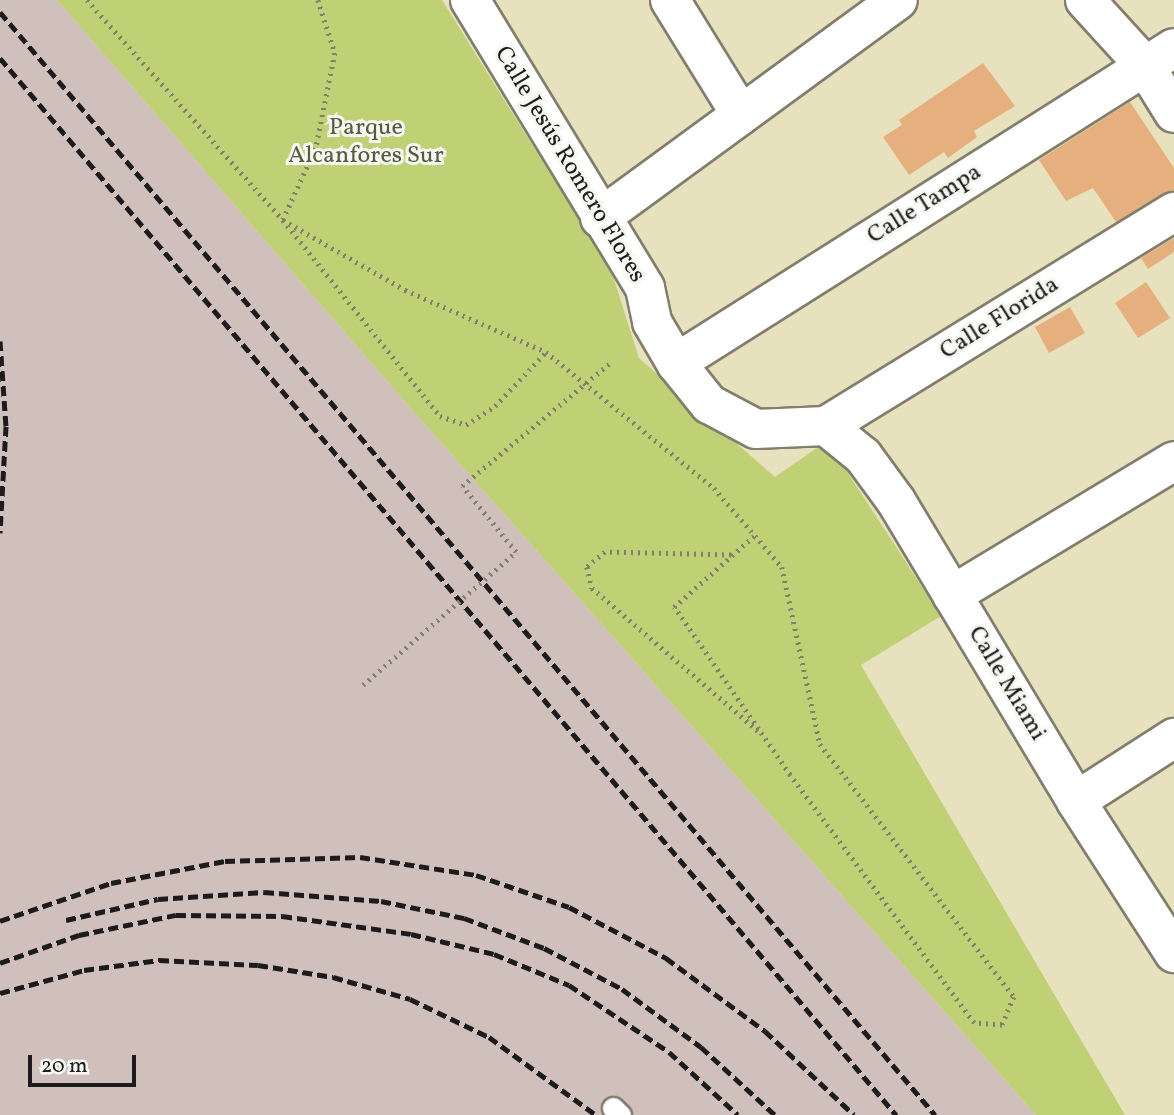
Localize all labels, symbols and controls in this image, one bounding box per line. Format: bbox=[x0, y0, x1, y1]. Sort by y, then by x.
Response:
street label: Calle Jesús Romero Flores bbox=[487, 42, 651, 288]
park label: Parque Alcanfores Sur bbox=[288, 115, 444, 171]
street label: Calle Tampa bbox=[862, 158, 988, 252]
street label: Calle Florida bbox=[935, 271, 1065, 367]
street label: Calle Miami bbox=[961, 622, 1051, 746]
scale bar bbox=[32, 1042, 140, 1086]
text: 20 m bbox=[41, 1052, 87, 1081]

